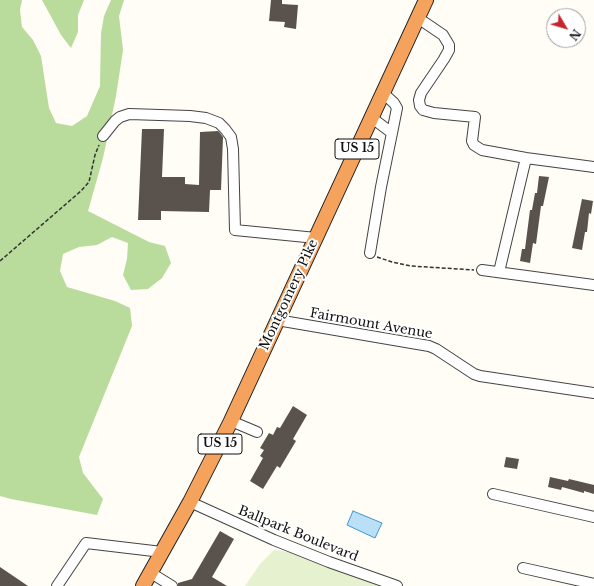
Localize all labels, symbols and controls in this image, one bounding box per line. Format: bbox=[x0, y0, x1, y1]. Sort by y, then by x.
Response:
north arrow bbox=[546, 8, 586, 48]
text: N bbox=[566, 26, 583, 43]
road number: US 15 bbox=[335, 139, 379, 159]
street label: Montgomery Pike bbox=[256, 237, 322, 353]
street label: Fairmount Avenue bbox=[308, 306, 434, 342]
road number: US 15 bbox=[198, 434, 242, 454]
street label: Ballpark Boulevard bbox=[236, 503, 360, 565]

